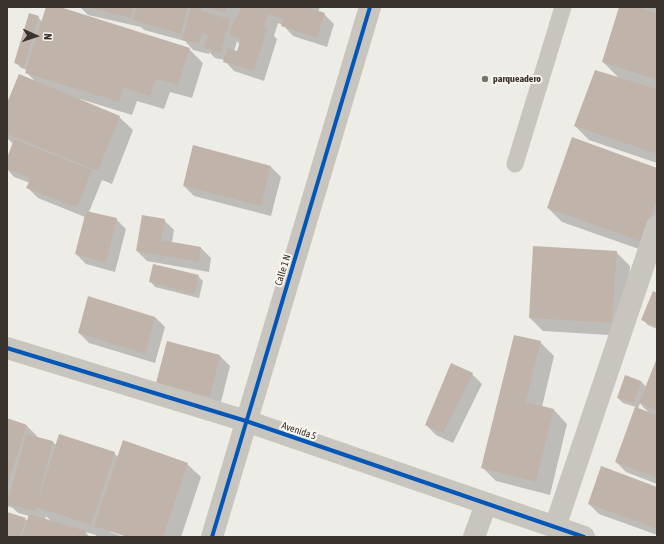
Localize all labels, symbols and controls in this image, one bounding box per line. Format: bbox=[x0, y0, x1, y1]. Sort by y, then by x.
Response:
north arrow bbox=[16, 16, 56, 56]
text: N bbox=[42, 33, 54, 40]
place label: parqueadero bbox=[493, 73, 541, 85]
marker: parqueadero bbox=[480, 74, 490, 84]
street label: Calle 1 N bbox=[273, 253, 293, 287]
street label: Avenida 5 bbox=[280, 419, 318, 443]

